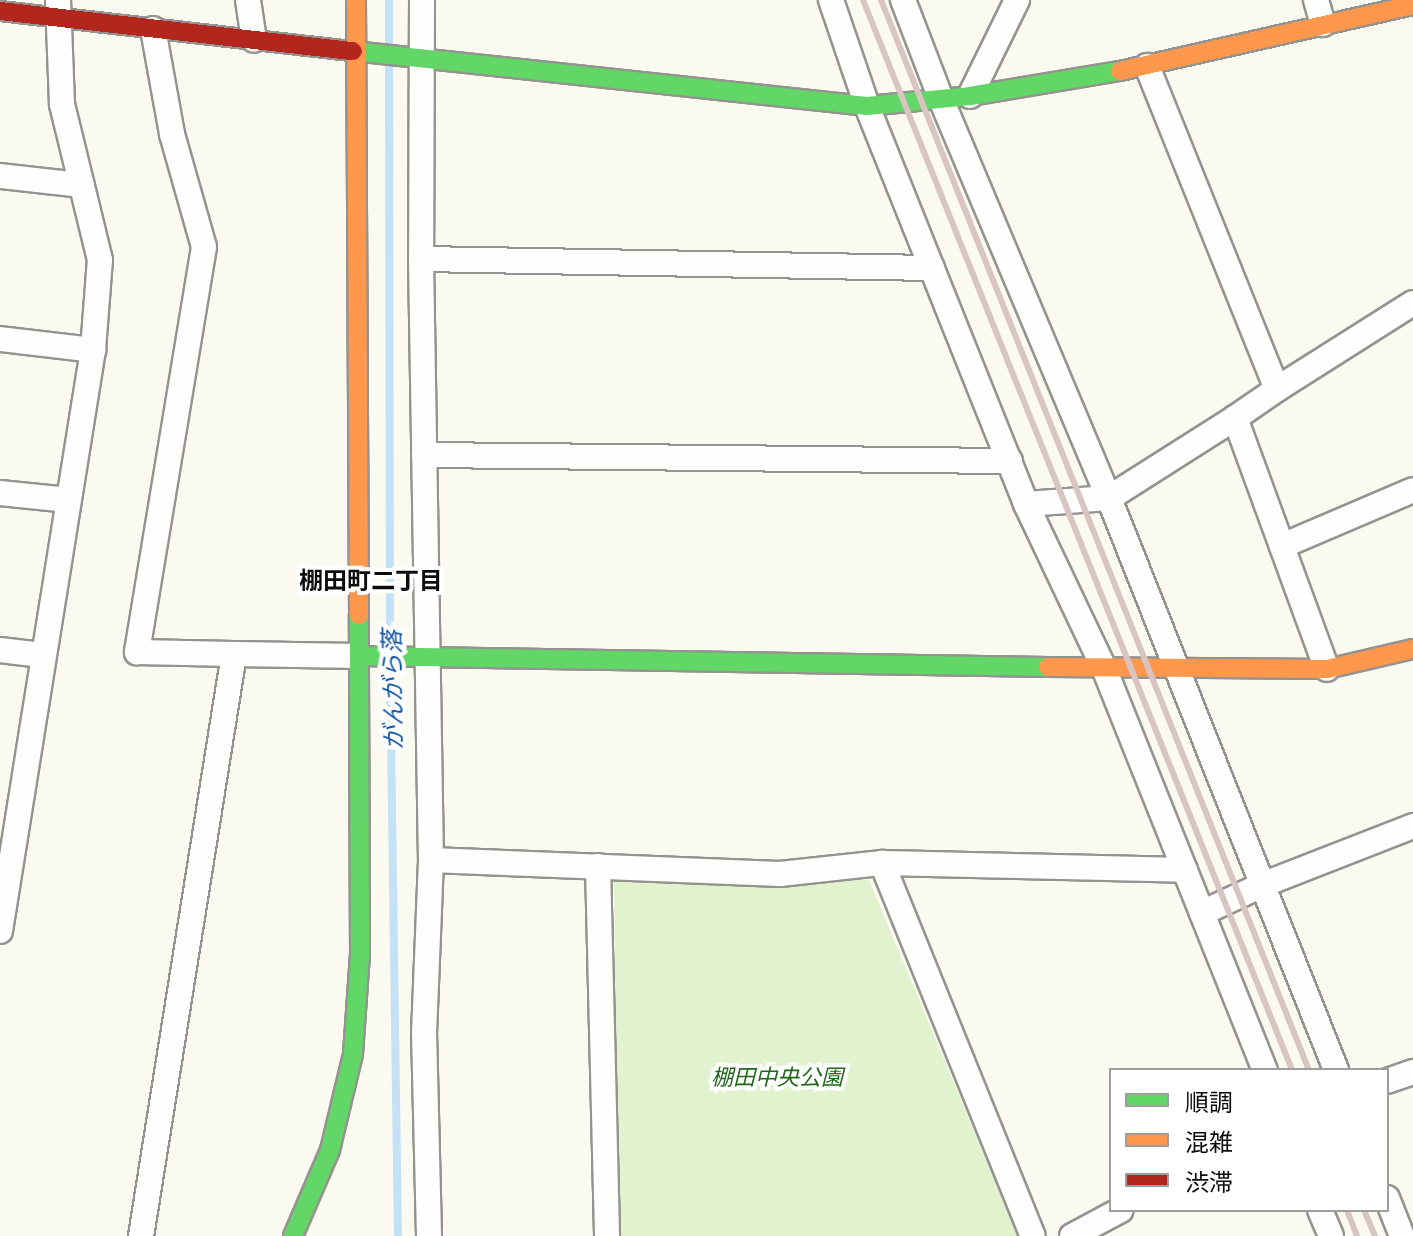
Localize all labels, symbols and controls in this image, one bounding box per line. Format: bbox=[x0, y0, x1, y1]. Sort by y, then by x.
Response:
district label: 棚田町二丁目 bbox=[299, 565, 443, 593]
water label: がんがら落 bbox=[376, 630, 406, 750]
park label: 棚田中央公園 bbox=[711, 1063, 843, 1089]
legend bbox=[1109, 1068, 1389, 1212]
text: 順調 bbox=[1185, 1083, 1233, 1118]
text: 混雑 bbox=[1185, 1123, 1233, 1158]
text: 渋滞 bbox=[1185, 1163, 1233, 1198]

